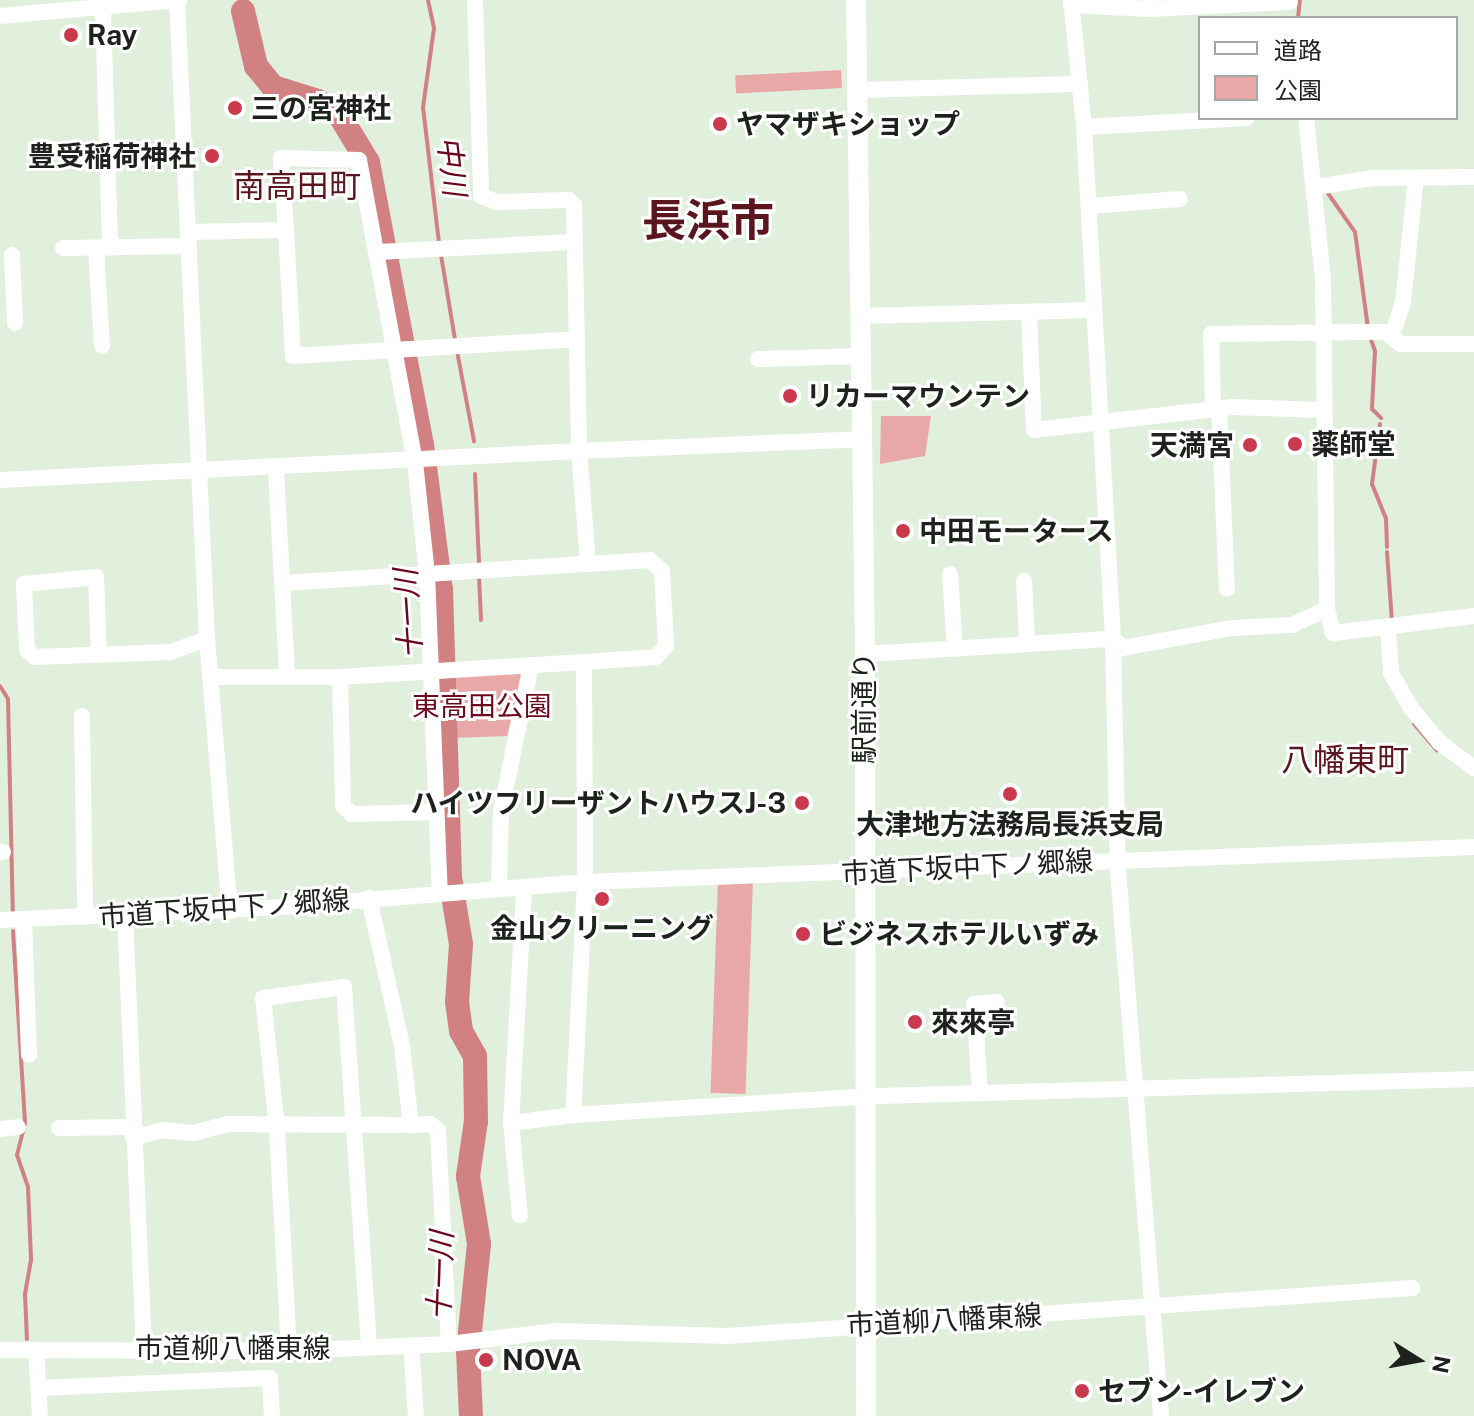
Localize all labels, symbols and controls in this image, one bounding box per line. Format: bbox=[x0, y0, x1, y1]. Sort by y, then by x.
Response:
legend bbox=[1198, 16, 1458, 120]
place label: Ray bbox=[87, 18, 137, 52]
marker: Ray bbox=[62, 26, 80, 44]
text: 道路 bbox=[1274, 36, 1322, 64]
text: 公園 bbox=[1274, 76, 1322, 104]
place label: 三の宮神社 bbox=[251, 91, 391, 125]
marker: 三の宮神社 bbox=[226, 99, 244, 117]
place label: ヤマザキショップ bbox=[736, 107, 960, 141]
marker: ヤマザキショップ bbox=[711, 115, 729, 133]
water label: 中川 bbox=[430, 134, 474, 198]
place label: 豊受稲荷神社 bbox=[28, 139, 196, 173]
marker: 豊受稲荷神社 bbox=[203, 147, 221, 165]
district label: 南高田町 bbox=[233, 167, 361, 205]
district label: 長浜市 bbox=[642, 194, 774, 246]
place label: リカーマウンテン bbox=[806, 379, 1030, 413]
marker: リカーマウンテン bbox=[781, 387, 799, 405]
place label: 薬師堂 bbox=[1311, 427, 1395, 461]
place label: 天満宮 bbox=[1150, 428, 1234, 462]
marker: 薬師堂 bbox=[1286, 435, 1304, 453]
marker: 天満宮 bbox=[1241, 436, 1259, 454]
place label: 中田モータース bbox=[919, 514, 1115, 548]
marker: 中田モータース bbox=[894, 522, 912, 540]
water label: 十一川 bbox=[387, 568, 429, 660]
street label: 駅前通り bbox=[847, 652, 881, 764]
park label: 東高田公園 bbox=[412, 689, 552, 723]
district label: 八幡東町 bbox=[1281, 741, 1409, 779]
marker: 大津地方法務局長浜支局 bbox=[1001, 785, 1019, 803]
place label: ハイツフリーザントハウスJ-3 bbox=[409, 786, 786, 820]
marker: ハイツフリーザントハウスJ-3 bbox=[793, 794, 811, 812]
place label: 大津地方法務局長浜支局 bbox=[856, 807, 1164, 841]
street label: 市道下坂中下ノ郷線 bbox=[840, 844, 1094, 890]
street label: 市道下坂中下ノ郷線 bbox=[97, 882, 351, 934]
marker: 金山クリーニング bbox=[593, 890, 611, 908]
place label: 金山クリーニング bbox=[490, 911, 714, 945]
place label: ビジネスホテルいずみ bbox=[819, 917, 1099, 951]
marker: ビジネスホテルいずみ bbox=[794, 925, 812, 943]
place label: 來來亭 bbox=[931, 1005, 1015, 1039]
marker: 來來亭 bbox=[906, 1013, 924, 1031]
water label: 十一川 bbox=[420, 1230, 460, 1322]
street label: 市道柳八幡東線 bbox=[845, 1298, 1043, 1342]
north arrow bbox=[1378, 1320, 1458, 1400]
street label: 市道柳八幡東線 bbox=[135, 1331, 331, 1365]
place label: NOVA bbox=[502, 1343, 581, 1377]
marker: NOVA bbox=[477, 1351, 495, 1369]
text: N bbox=[1427, 1354, 1456, 1376]
place label: セブン-イレブン bbox=[1098, 1374, 1305, 1408]
marker: セブン-イレブン bbox=[1073, 1382, 1091, 1400]

